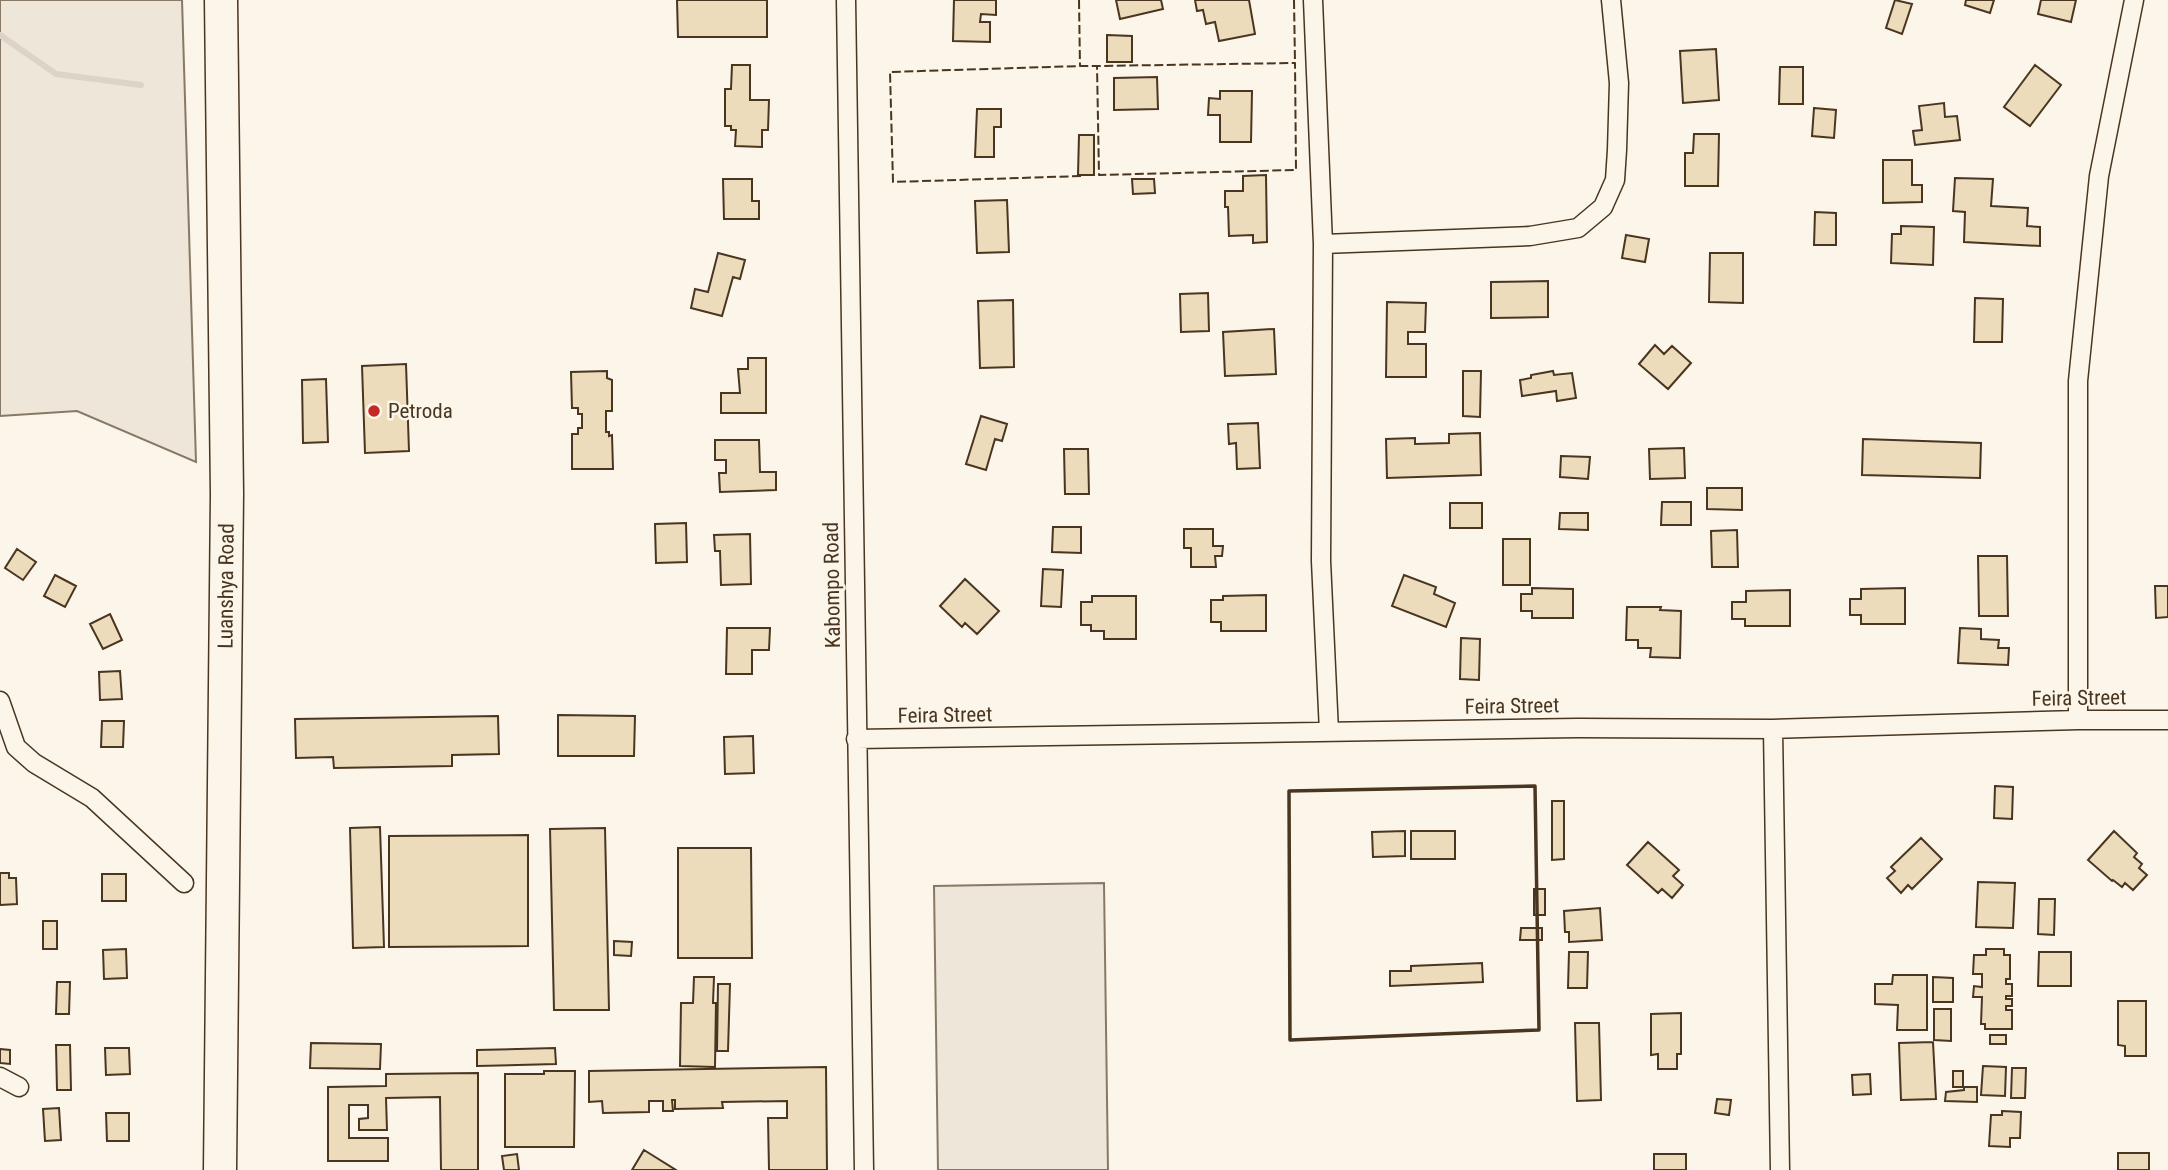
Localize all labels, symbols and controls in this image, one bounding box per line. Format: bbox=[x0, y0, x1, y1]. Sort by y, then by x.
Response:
place label: Petroda bbox=[388, 399, 453, 423]
marker: Petroda bbox=[366, 403, 382, 419]
street label: Kabompo Road bbox=[819, 522, 845, 648]
street label: Luanshya Road bbox=[213, 523, 239, 649]
street label: Feira Street bbox=[2031, 685, 2127, 711]
street label: Feira Street bbox=[1464, 693, 1560, 719]
street label: Feira Street bbox=[897, 702, 993, 728]

